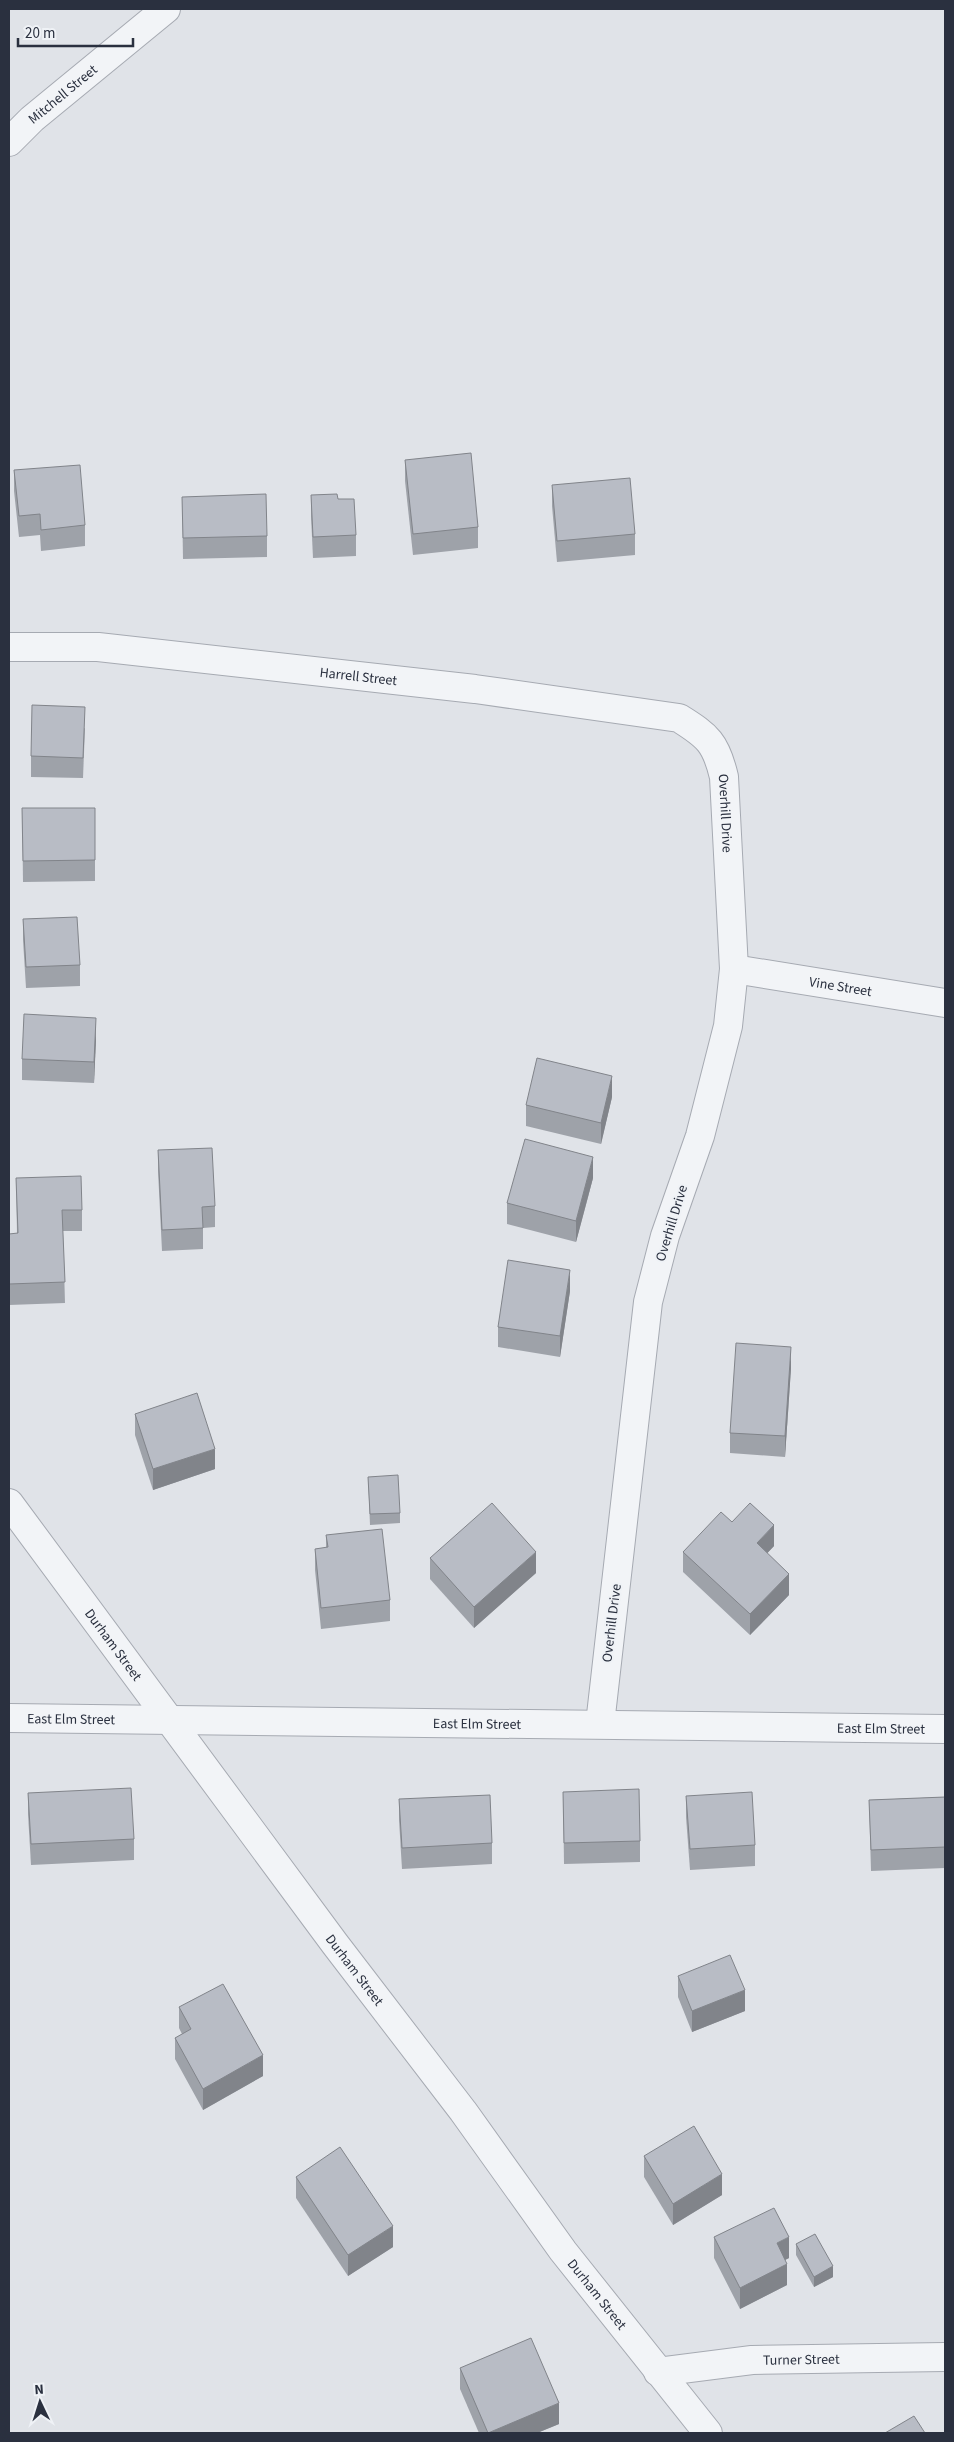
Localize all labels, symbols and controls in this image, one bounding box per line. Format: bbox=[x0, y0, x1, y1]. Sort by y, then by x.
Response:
scale bar bbox=[18, 15, 132, 47]
text: 20 m bbox=[25, 23, 55, 44]
street label: Mitchell Street bbox=[24, 60, 102, 129]
street label: Harrell Street bbox=[319, 663, 398, 691]
street label: Overhill Drive bbox=[713, 773, 737, 853]
street label: Vine Street bbox=[808, 972, 874, 1002]
street label: Overhill Drive bbox=[651, 1183, 693, 1264]
street label: Overhill Drive bbox=[597, 1583, 627, 1664]
street label: Durham Street bbox=[79, 1605, 146, 1686]
street label: East Elm Street bbox=[27, 1709, 115, 1730]
street label: East Elm Street bbox=[433, 1714, 521, 1735]
street label: East Elm Street bbox=[837, 1719, 925, 1740]
street label: Durham Street bbox=[320, 1931, 388, 2011]
street label: Durham Street bbox=[562, 2255, 631, 2335]
street label: Turner Street bbox=[763, 2350, 840, 2371]
north arrow bbox=[15, 2377, 65, 2427]
text: N bbox=[34, 2380, 45, 2400]

